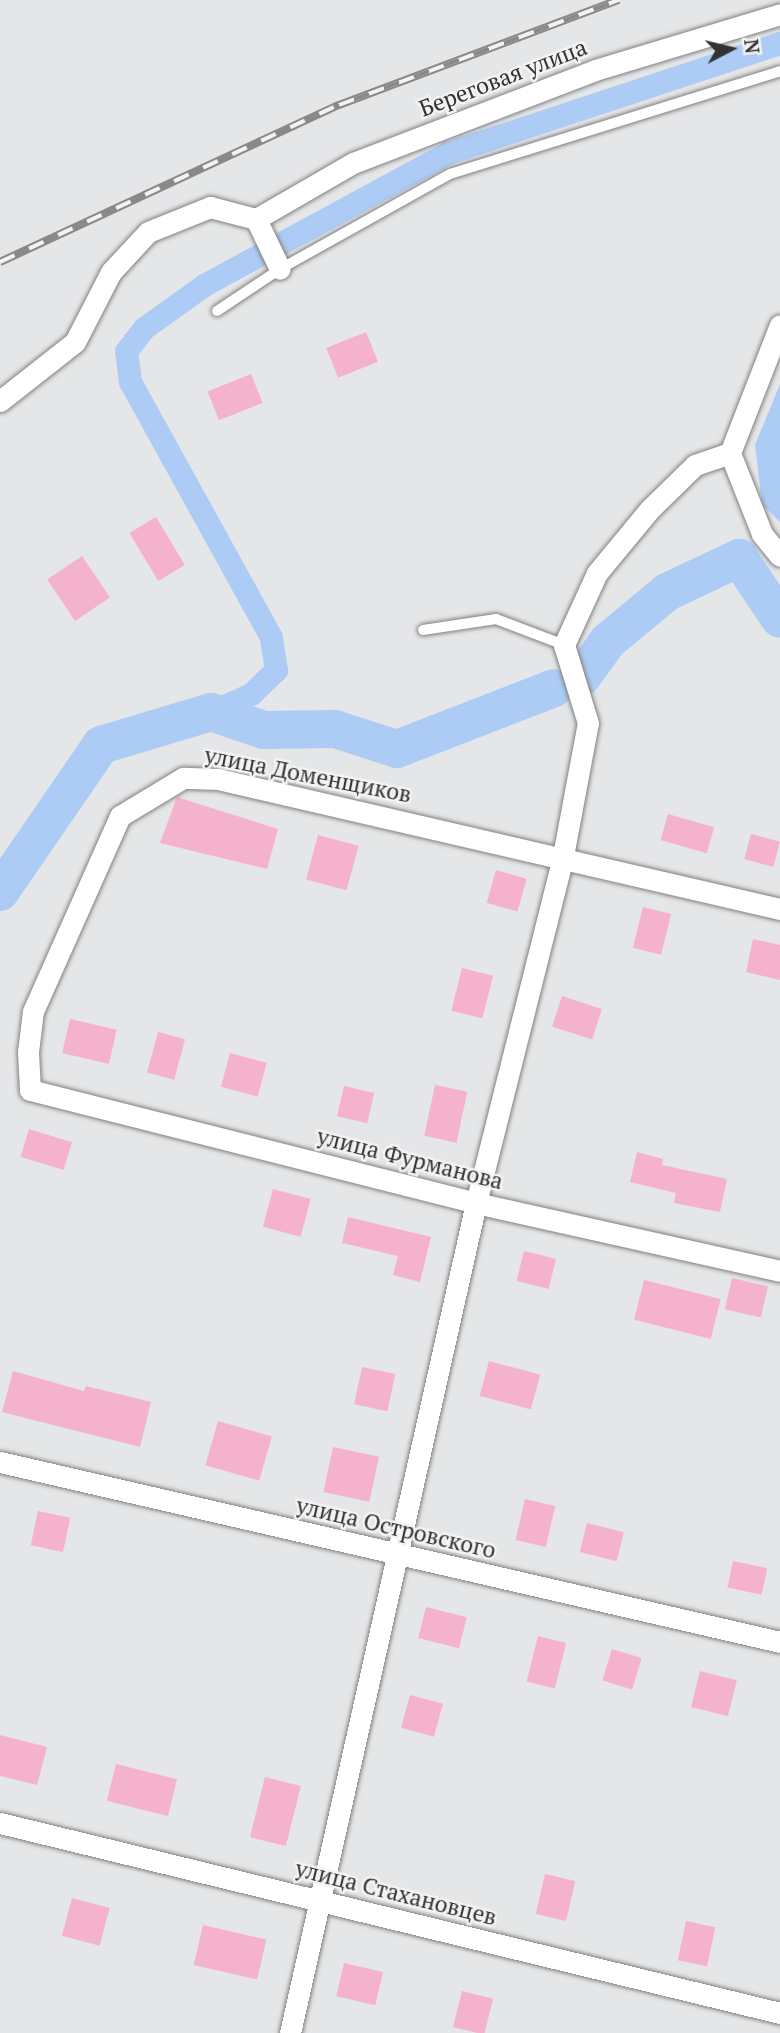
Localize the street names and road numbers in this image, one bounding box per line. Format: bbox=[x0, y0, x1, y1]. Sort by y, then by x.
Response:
street label: Береговая улица bbox=[415, 33, 591, 123]
street label: улица Доменщиков bbox=[202, 741, 414, 809]
street label: улица Фурманова bbox=[314, 1123, 506, 1195]
street label: улица Островского bbox=[294, 1492, 498, 1564]
street label: улица Стахановцев bbox=[293, 1855, 499, 1931]

